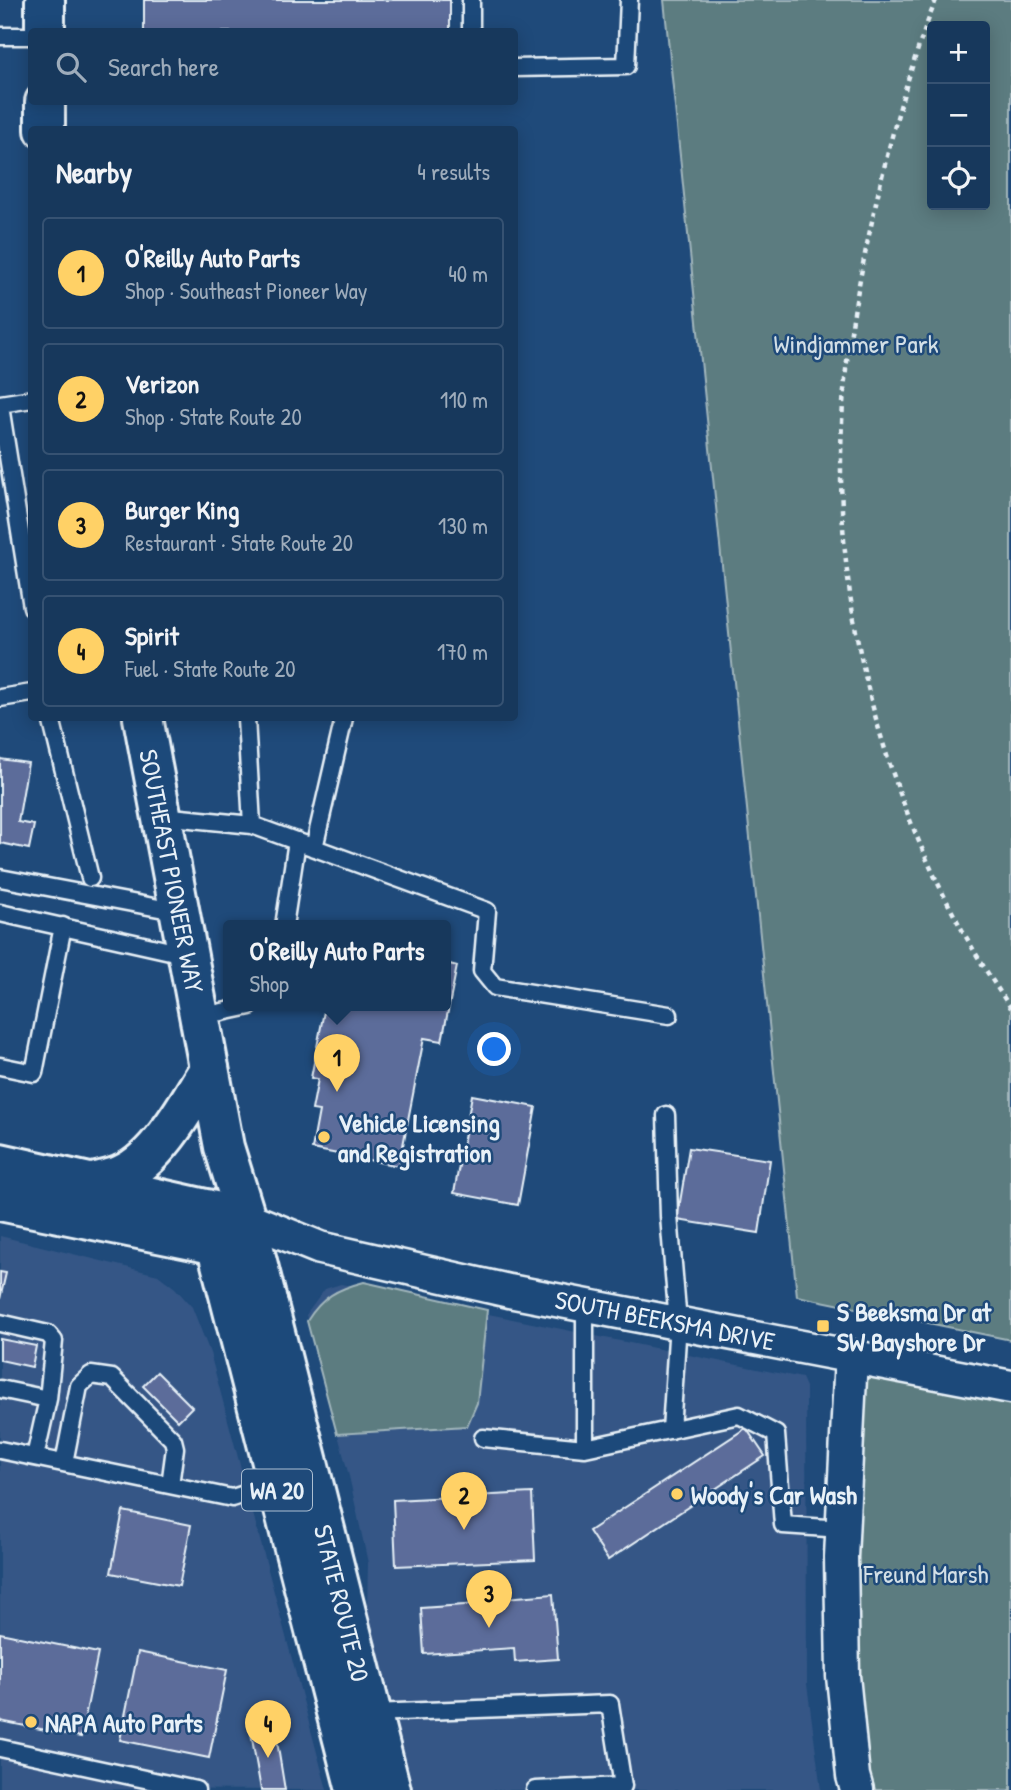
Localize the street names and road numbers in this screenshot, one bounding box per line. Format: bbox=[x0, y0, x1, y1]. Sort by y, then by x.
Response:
street label: SOUTHEAST PIONEER WAY bbox=[131, 746, 213, 996]
street label: SOUTH BEEKSMA DRIVE bbox=[552, 1282, 778, 1359]
road number: WA 20 bbox=[242, 1470, 312, 1510]
street label: STATE ROUTE 20 bbox=[306, 1521, 378, 1685]

